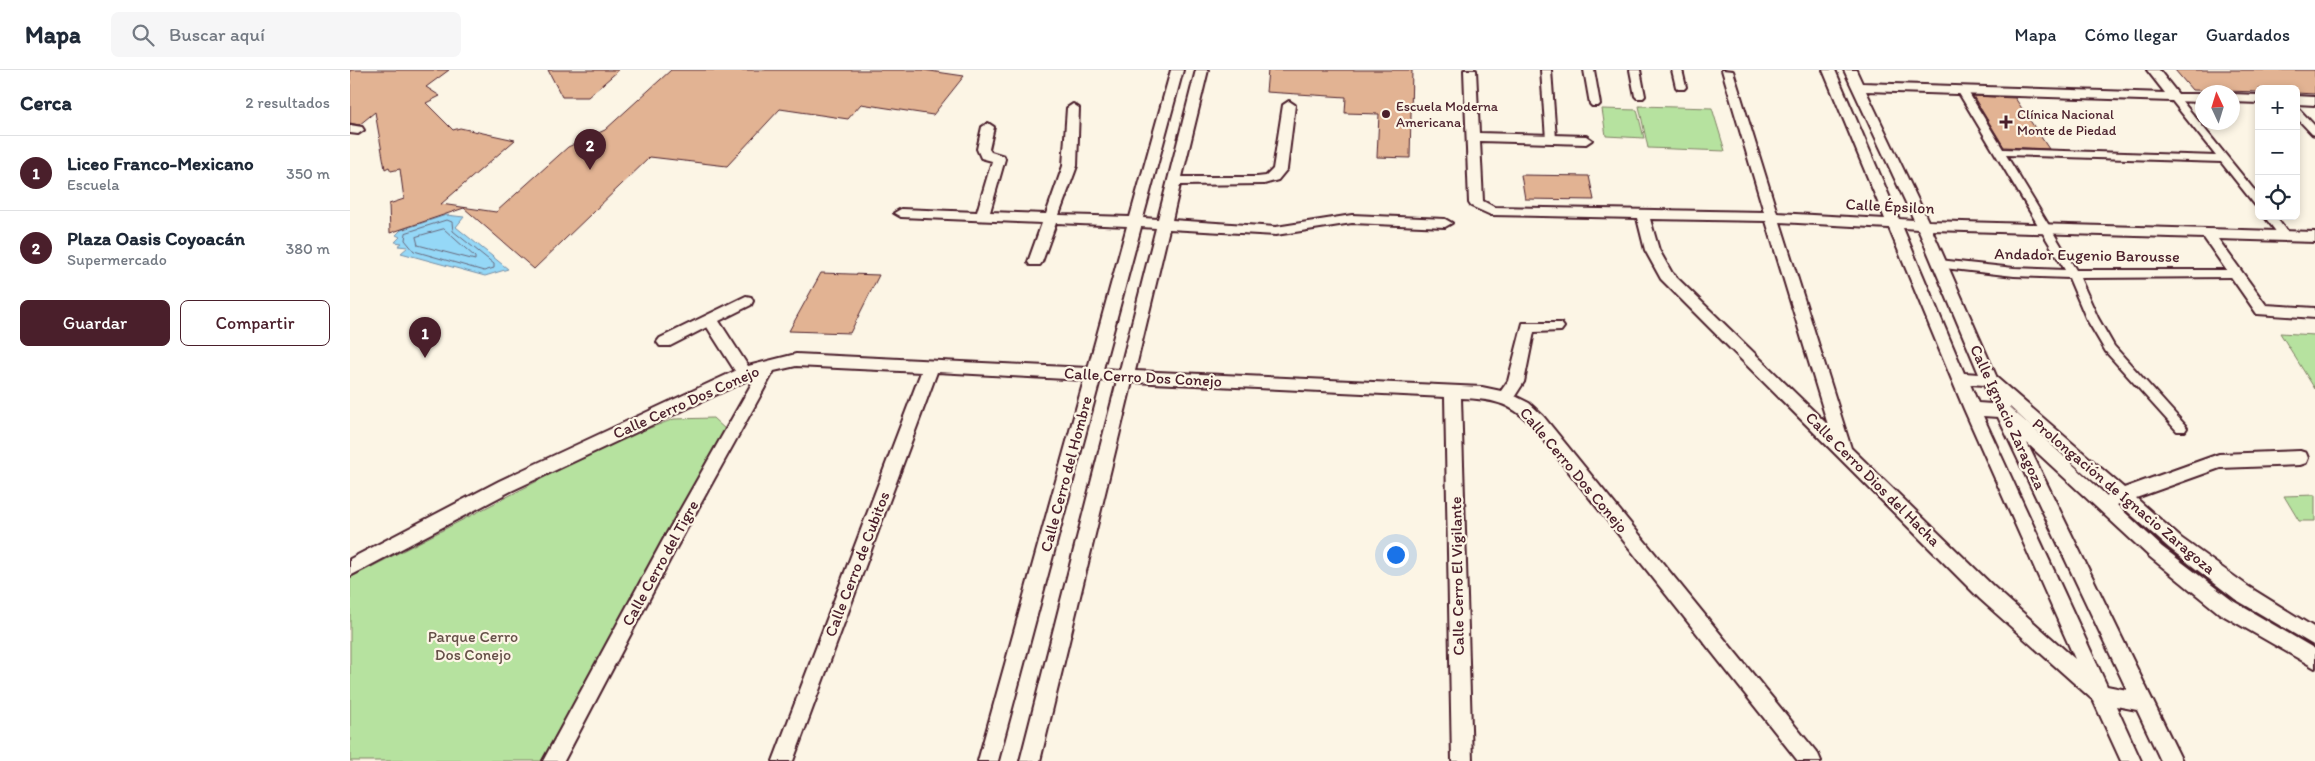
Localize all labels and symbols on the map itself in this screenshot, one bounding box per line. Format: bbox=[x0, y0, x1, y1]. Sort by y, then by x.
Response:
north arrow bbox=[2195, 85, 2240, 130]
place label: Escuela Moderna Americana bbox=[1396, 98, 1499, 131]
place label: Clínica Nacional Monte de Piedad bbox=[2017, 106, 2117, 139]
marker: Escuela Moderna Americana bbox=[1380, 108, 1392, 120]
marker: Clínica Nacional Monte de Piedad bbox=[1999, 115, 2013, 129]
pin: 2 bbox=[574, 129, 606, 170]
street label: Calle Épsilon bbox=[1845, 194, 1935, 218]
street label: Andador Eugenio Barousse bbox=[1994, 244, 2180, 266]
pin: 1 bbox=[409, 317, 441, 358]
street label: Calle Ignacio Zaragoza bbox=[1966, 342, 2050, 493]
street label: Calle Cerro Dos Conejo bbox=[610, 361, 762, 443]
street label: Calle Cerro Dos Conejo bbox=[1064, 363, 1222, 391]
street label: Calle Cerro del Hombre bbox=[1036, 394, 1096, 554]
street label: Calle Cerro Dos Conejo bbox=[1516, 403, 1632, 537]
street label: Calle Cerro Dios del Hacha bbox=[1802, 408, 1945, 551]
street label: Prolongación de Ignacio Zaragoza bbox=[2029, 414, 2220, 579]
street label: Calle Cerro de Cubitos bbox=[821, 489, 893, 639]
street label: Calle Cerro El Vigilante bbox=[1446, 496, 1468, 656]
street label: Calle Cerro del Tigre bbox=[618, 497, 702, 629]
your location bbox=[1383, 542, 1409, 568]
park label: Parque Cerro Dos Conejo bbox=[428, 627, 518, 664]

